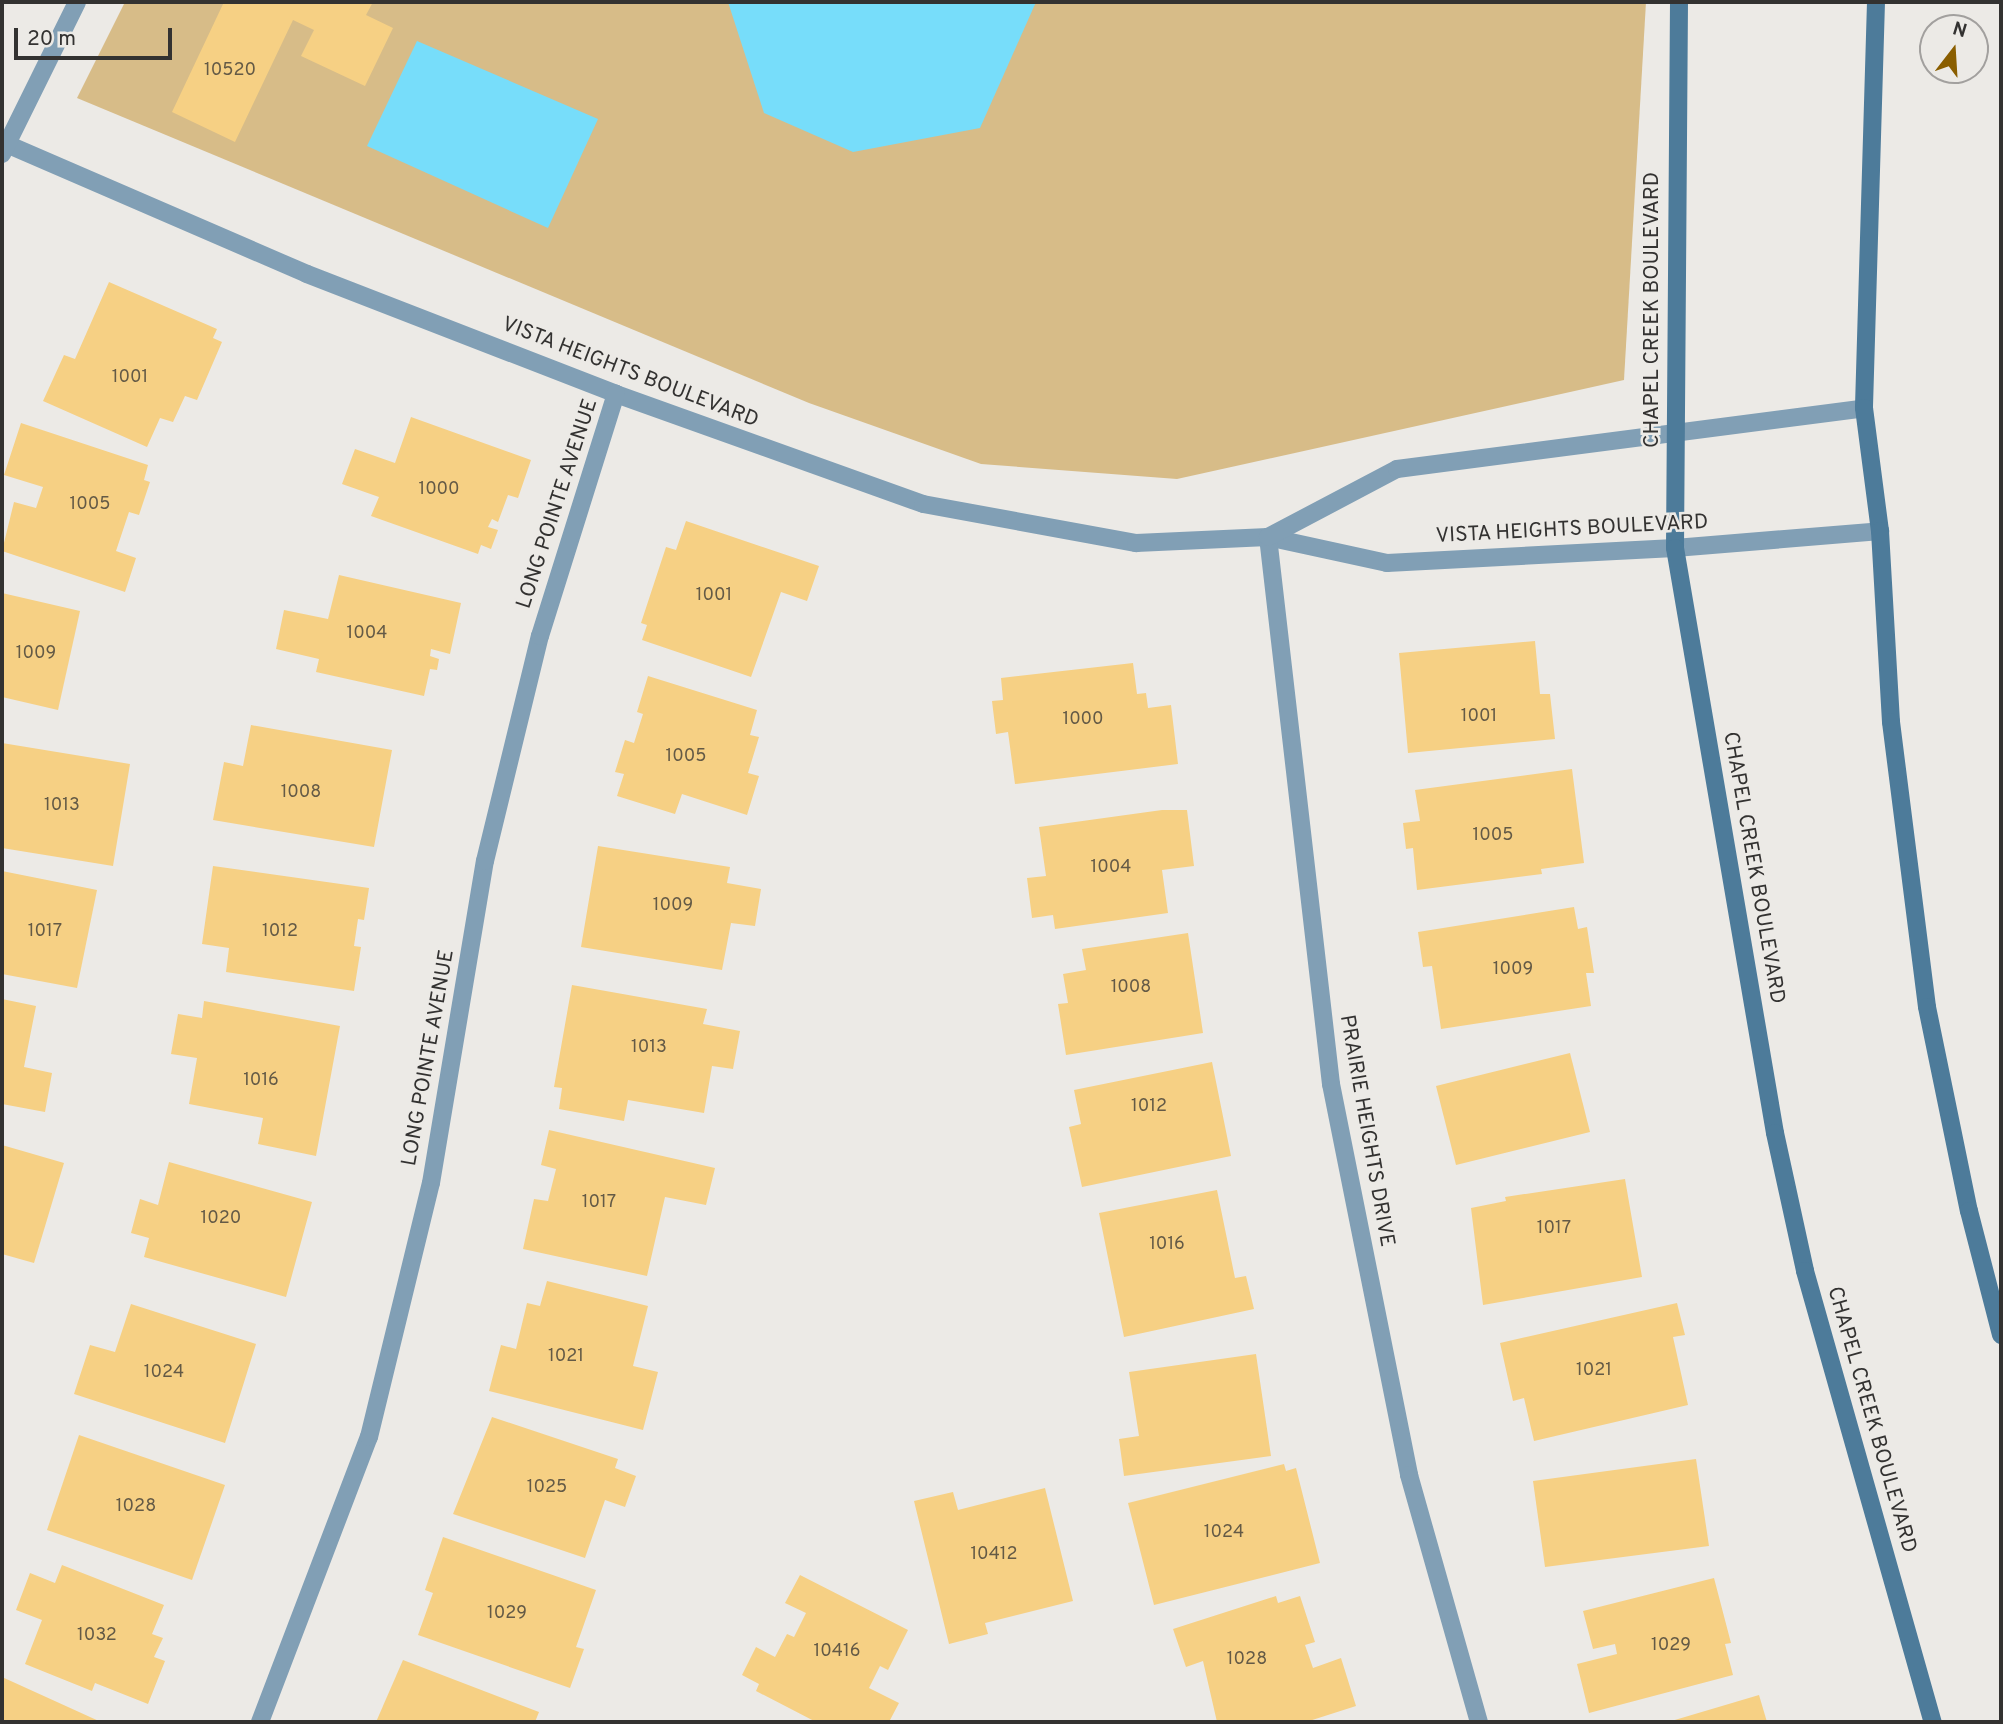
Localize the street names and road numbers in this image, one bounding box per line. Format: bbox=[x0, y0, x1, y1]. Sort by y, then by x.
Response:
street label: CHAPEL CREEK BOULEVARD bbox=[1640, 172, 1666, 448]
street label: VISTA HEIGHTS BOULEVARD bbox=[498, 312, 762, 434]
street label: LONG POINTE AVENUE bbox=[512, 395, 604, 613]
street label: VISTA HEIGHTS BOULEVARD bbox=[1435, 510, 1709, 550]
street label: CHAPEL CREEK BOULEVARD bbox=[1717, 730, 1789, 1006]
street label: LONG POINTE AVENUE bbox=[397, 947, 461, 1169]
street label: PRAIRIE HEIGHTS DRIVE bbox=[1333, 1013, 1399, 1249]
street label: CHAPEL CREEK BOULEVARD bbox=[1821, 1284, 1921, 1556]

